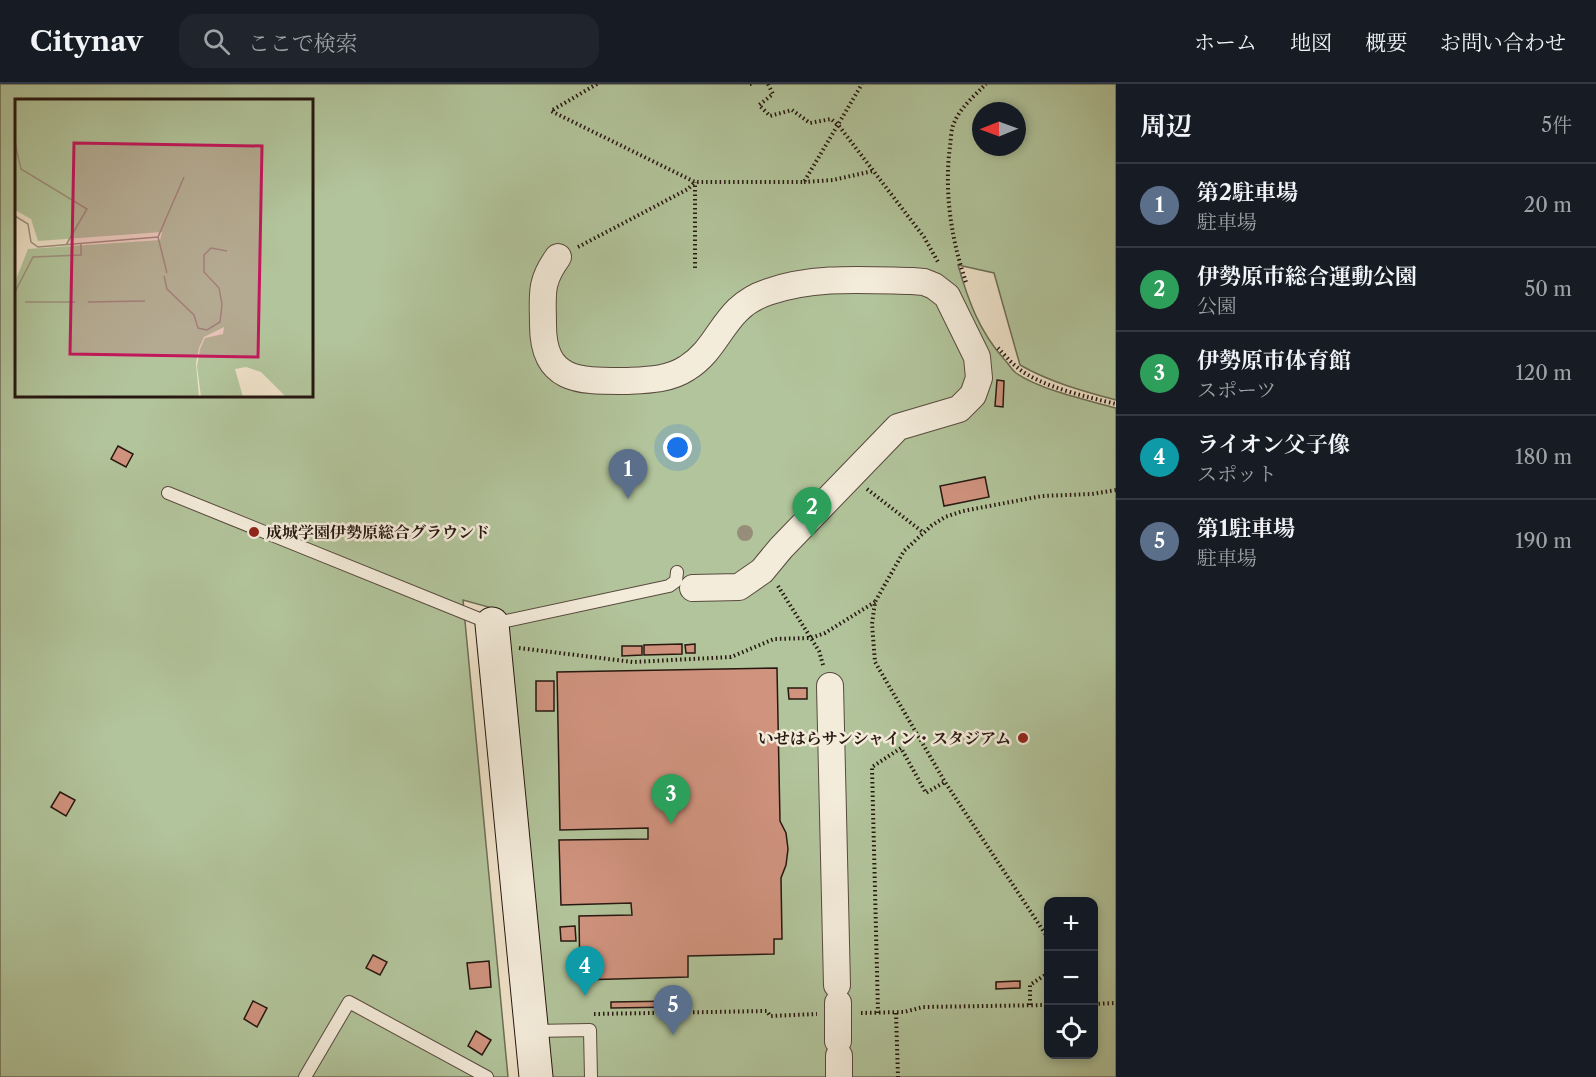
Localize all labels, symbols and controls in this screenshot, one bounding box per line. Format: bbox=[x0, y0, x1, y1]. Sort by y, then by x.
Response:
search box bbox=[179, 14, 599, 68]
text: Citynav bbox=[30, 24, 143, 58]
icon: search bbox=[200, 25, 233, 58]
text: ここで検索 bbox=[248, 30, 358, 57]
text: ホーム bbox=[1194, 30, 1257, 55]
text: 地図 bbox=[1290, 30, 1332, 55]
text: 概要 bbox=[1365, 30, 1407, 55]
text: お問い合わせ bbox=[1440, 30, 1566, 55]
inset map bbox=[15, 99, 314, 398]
north arrow bbox=[972, 102, 1026, 156]
text: 周辺 bbox=[1140, 110, 1192, 142]
text: 5件 bbox=[1541, 113, 1572, 137]
text: 第2駐車場 bbox=[1197, 179, 1298, 206]
text: 1 bbox=[1155, 193, 1164, 217]
text: 20 m bbox=[1524, 193, 1572, 217]
text: 駐車場 bbox=[1197, 210, 1257, 234]
text: 伊勢原市総合運動公園 bbox=[1197, 263, 1417, 290]
text: 2 bbox=[1154, 277, 1165, 301]
text: 50 m bbox=[1525, 277, 1572, 301]
text: 公園 bbox=[1197, 294, 1237, 318]
text: 伊勢原市体育館 bbox=[1197, 347, 1351, 374]
text: 3 bbox=[1154, 361, 1165, 385]
text: 120 m bbox=[1515, 361, 1572, 385]
text: スポーツ bbox=[1197, 378, 1276, 402]
text: ライオン父子像 bbox=[1197, 431, 1350, 458]
your location bbox=[663, 433, 692, 462]
text: 4 bbox=[1154, 445, 1165, 469]
text: 180 m bbox=[1515, 445, 1572, 469]
pin: 1 bbox=[608, 450, 648, 499]
text: スポット bbox=[1197, 462, 1277, 486]
pin: 2 bbox=[792, 488, 832, 537]
text: 第1駐車場 bbox=[1197, 515, 1295, 542]
place label: 成城学園伊勢原総合グラウンド bbox=[266, 522, 490, 542]
marker: 成城学園伊勢原総合グラウンド bbox=[247, 525, 261, 539]
text: 5 bbox=[1154, 529, 1165, 553]
text: 190 m bbox=[1515, 529, 1572, 553]
text: 駐車場 bbox=[1197, 546, 1257, 570]
place label: いせはらサンシャイン・スタジアム bbox=[758, 728, 1011, 748]
marker: いせはらサンシャイン・スタジアム bbox=[1016, 731, 1030, 745]
pin: 3 bbox=[652, 774, 690, 824]
map controls bbox=[1044, 897, 1098, 1059]
button: + bbox=[1044, 897, 1098, 951]
pin: 4 bbox=[566, 946, 604, 996]
button: − bbox=[1044, 951, 1098, 1005]
pin: 5 bbox=[654, 986, 692, 1035]
button: locate bbox=[1044, 1005, 1098, 1059]

